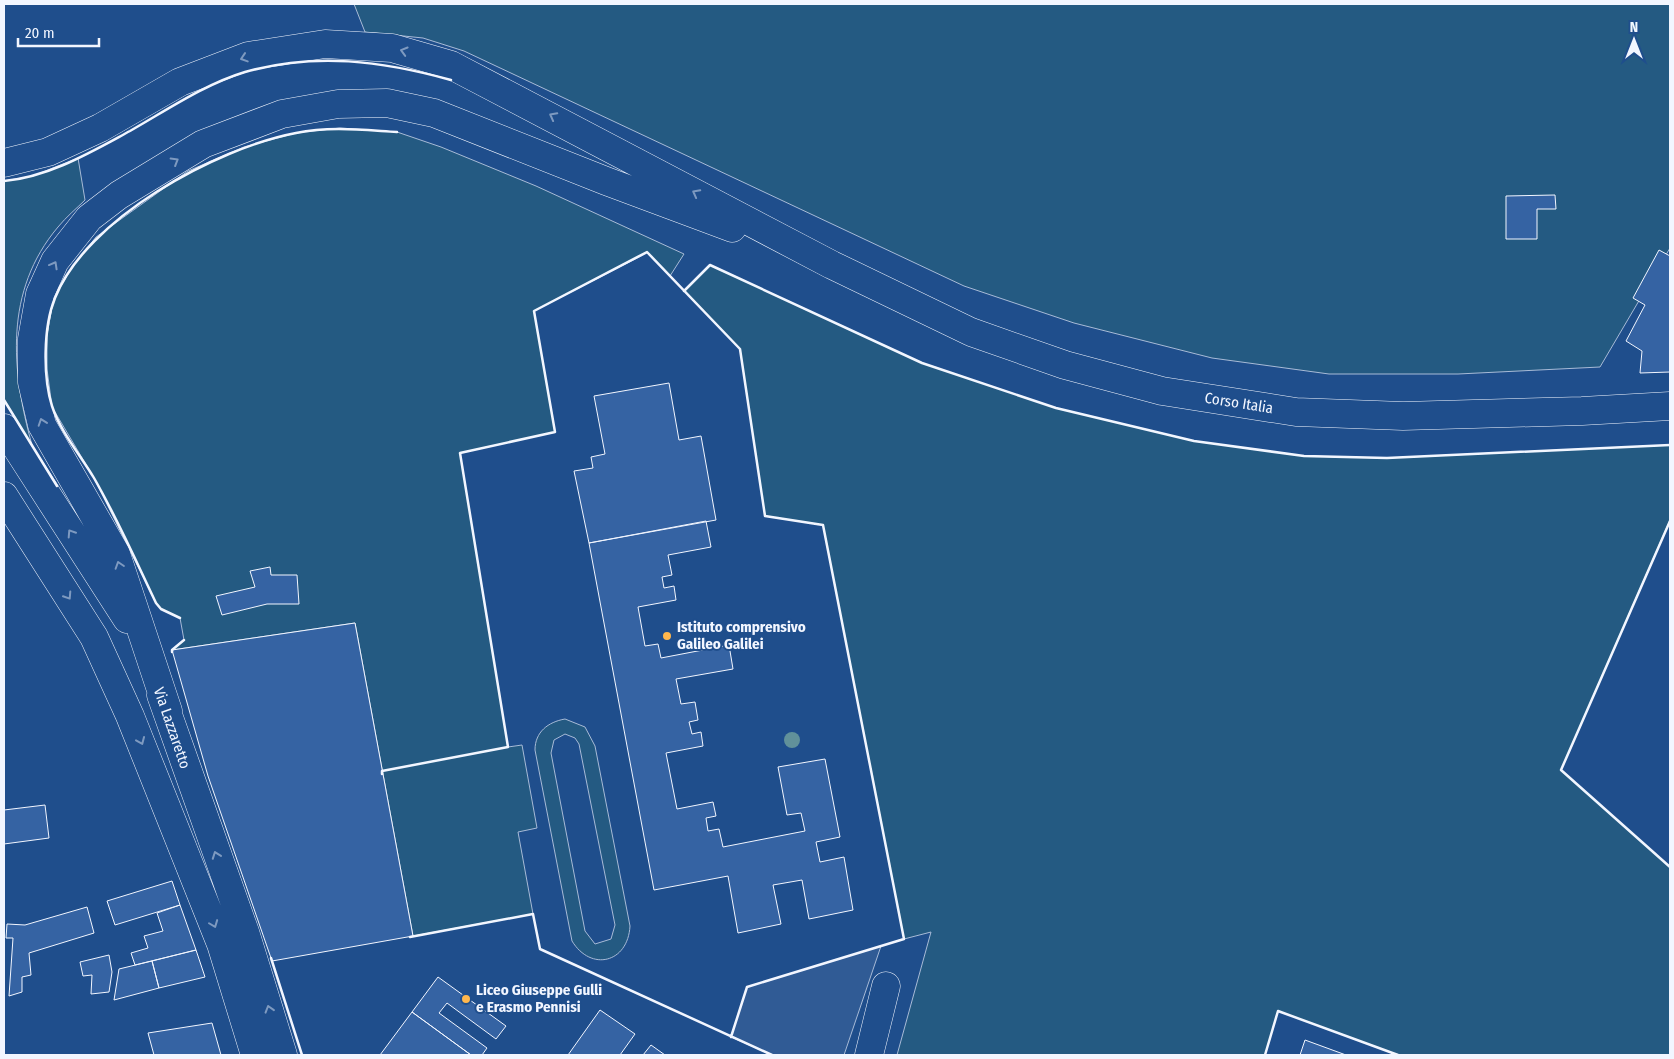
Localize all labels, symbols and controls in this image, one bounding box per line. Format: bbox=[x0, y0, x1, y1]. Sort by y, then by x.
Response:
scale bar bbox=[18, 15, 99, 47]
north arrow bbox=[1609, 15, 1659, 65]
text: N bbox=[1630, 19, 1638, 36]
text: 20 m bbox=[25, 24, 55, 42]
one-way arrow bbox=[401, 47, 409, 57]
one-way arrow bbox=[240, 52, 249, 62]
one-way arrow bbox=[549, 112, 558, 122]
one-way arrow bbox=[170, 158, 179, 168]
one-way arrow bbox=[692, 189, 701, 199]
one-way arrow bbox=[48, 262, 58, 271]
street label: Corso Italia bbox=[1203, 389, 1275, 417]
one-way arrow bbox=[38, 418, 48, 427]
one-way arrow bbox=[68, 529, 78, 538]
one-way arrow bbox=[115, 561, 125, 570]
one-way arrow bbox=[61, 591, 71, 600]
place label: Istituto comprensivo Galileo Galilei bbox=[677, 618, 806, 653]
marker: Istituto comprensivo Galileo Galilei bbox=[661, 630, 673, 642]
street label: Via Lazzaretto bbox=[150, 685, 194, 771]
one-way arrow bbox=[134, 736, 145, 745]
one-way arrow bbox=[212, 851, 222, 860]
one-way arrow bbox=[208, 920, 218, 928]
place label: Liceo Giuseppe Gulli e Erasmo Pennisi bbox=[476, 981, 602, 1016]
marker: Liceo Giuseppe Gulli e Erasmo Pennisi bbox=[460, 993, 472, 1005]
one-way arrow bbox=[264, 1005, 274, 1013]

